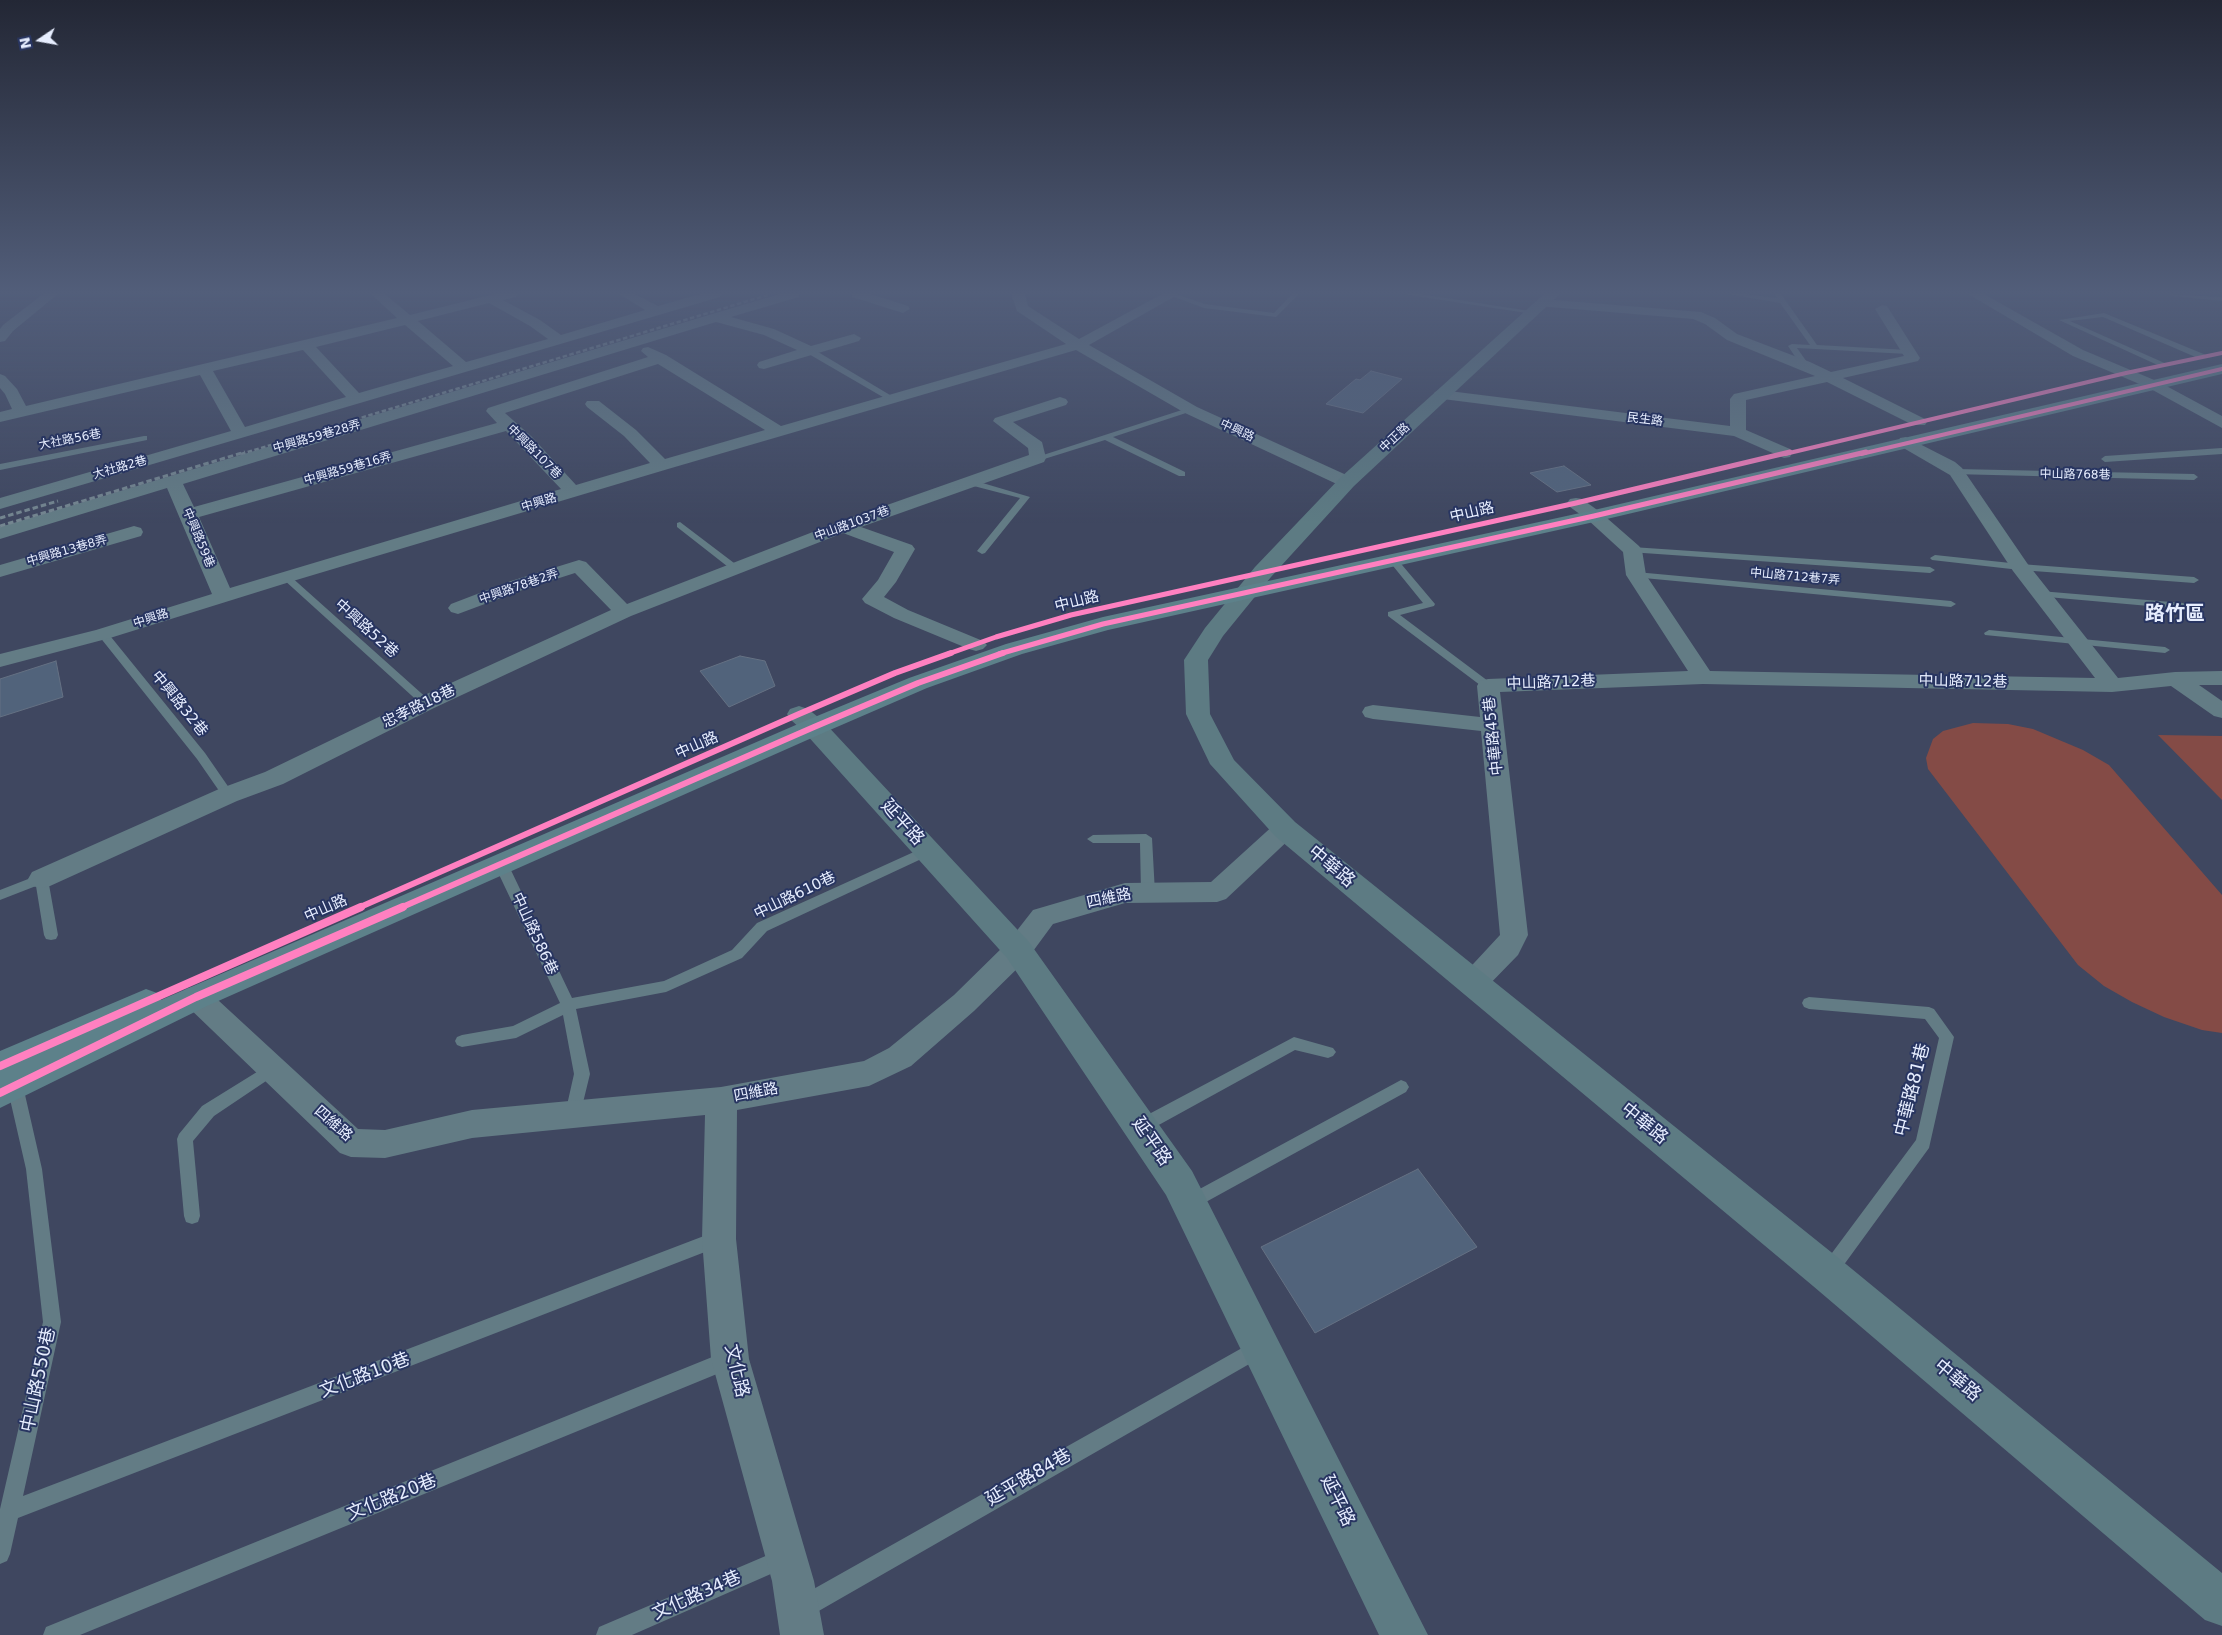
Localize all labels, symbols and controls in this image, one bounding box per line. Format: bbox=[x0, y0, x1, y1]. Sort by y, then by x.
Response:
north arrow bbox=[15, 15, 65, 65]
text: N bbox=[16, 36, 34, 51]
street label: 民生路 bbox=[1626, 411, 1664, 429]
street label: 中興路 bbox=[1218, 417, 1256, 445]
street label: 中興路59巷28弄 bbox=[271, 418, 363, 456]
street label: 中正路 bbox=[1377, 420, 1413, 456]
street label: 中興路107巷 bbox=[504, 422, 564, 482]
street label: 大社路56巷 bbox=[38, 427, 102, 453]
street label: 中興路59巷16弄 bbox=[302, 450, 394, 488]
street label: 大社路2巷 bbox=[91, 453, 149, 483]
street label: 中山路768巷 bbox=[2039, 467, 2111, 483]
street label: 中興路 bbox=[520, 491, 558, 515]
street label: 中山路 bbox=[1448, 499, 1496, 527]
street label: 中山路1037巷 bbox=[813, 504, 891, 544]
street label: 中興路59巷 bbox=[179, 506, 217, 570]
street label: 中興路13巷8弄 bbox=[25, 533, 109, 569]
street label: 中山路712巷7弄 bbox=[1749, 566, 1841, 588]
street label: 中興路78巷2弄 bbox=[477, 567, 561, 607]
street label: 中山路 bbox=[1053, 588, 1101, 616]
street label: 中興路52巷 bbox=[331, 596, 401, 662]
district label: 路竹區 bbox=[2145, 603, 2205, 627]
street label: 中興路 bbox=[132, 607, 170, 631]
street label: 中興路32巷 bbox=[147, 668, 211, 740]
street label: 中山路712巷 bbox=[1506, 672, 1596, 694]
street label: 中山路712巷 bbox=[1919, 672, 2007, 692]
street label: 忠孝路18巷 bbox=[380, 682, 458, 732]
street label: 中華路45巷 bbox=[1481, 696, 1507, 776]
street label: 中山路 bbox=[673, 729, 721, 763]
street label: 延平路 bbox=[876, 796, 928, 850]
street label: 中華路 bbox=[1303, 841, 1359, 893]
street label: 中山路610巷 bbox=[751, 868, 839, 924]
street label: 四維路 bbox=[1085, 886, 1133, 912]
street label: 中山路586巷 bbox=[507, 890, 561, 978]
street label: 中山路 bbox=[302, 892, 350, 926]
street label: 中華路81巷 bbox=[1891, 1041, 1935, 1139]
street label: 四維路 bbox=[732, 1080, 780, 1106]
street label: 中華路 bbox=[1616, 1099, 1672, 1149]
street label: 四維路 bbox=[310, 1102, 356, 1146]
street label: 延平路 bbox=[1127, 1114, 1175, 1170]
street label: 中山路550巷 bbox=[17, 1326, 61, 1434]
street label: 文化路 bbox=[719, 1342, 753, 1400]
street label: 文化路10巷 bbox=[317, 1349, 413, 1403]
street label: 中華路 bbox=[1929, 1355, 1985, 1407]
street label: 延平路84巷 bbox=[983, 1445, 1075, 1511]
street label: 文化路20巷 bbox=[344, 1470, 440, 1526]
street label: 延平路 bbox=[1315, 1472, 1359, 1530]
street label: 文化路34巷 bbox=[649, 1567, 745, 1625]

